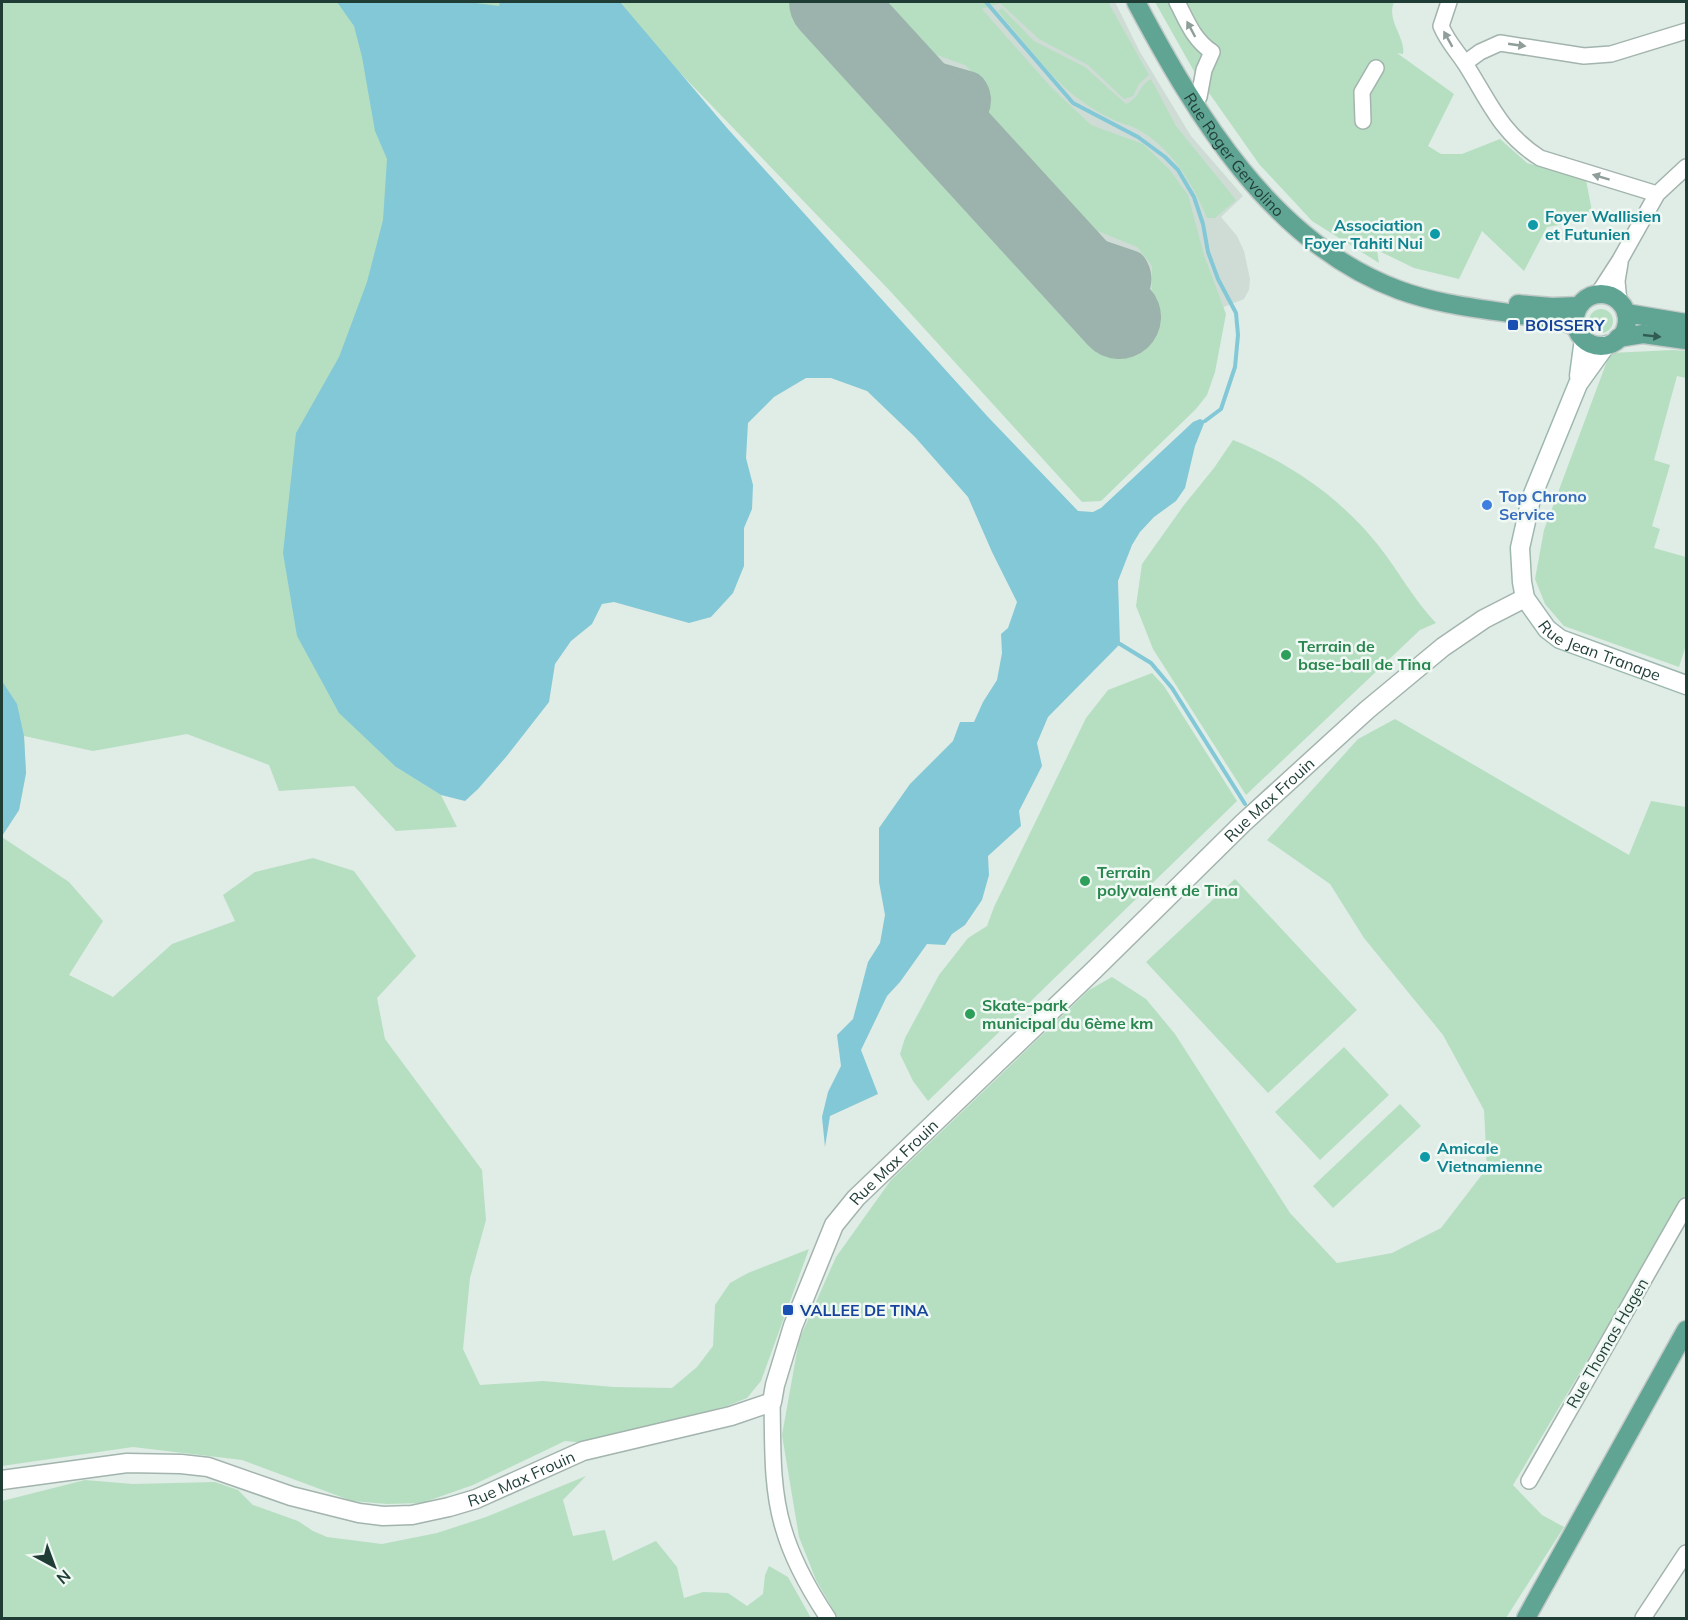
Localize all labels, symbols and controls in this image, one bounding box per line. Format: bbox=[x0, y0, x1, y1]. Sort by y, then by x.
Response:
one-way arrow bbox=[1186, 21, 1196, 38]
one-way arrow bbox=[1443, 31, 1453, 48]
one-way arrow bbox=[1508, 41, 1527, 50]
street label: Rue Roger Gervolino bbox=[1180, 89, 1289, 221]
one-way arrow bbox=[1592, 171, 1610, 181]
place label: Foyer Wallisien et Futunien bbox=[1545, 206, 1661, 244]
place label: Association Foyer Tahiti Nui bbox=[1304, 215, 1423, 253]
marker: Foyer Wallisien et Futunien bbox=[1526, 218, 1540, 232]
marker: Association Foyer Tahiti Nui bbox=[1428, 227, 1442, 241]
place label: BOISSERY bbox=[1525, 315, 1605, 335]
marker: BOISSERY bbox=[1506, 318, 1520, 332]
one-way arrow bbox=[1643, 331, 1662, 341]
place label: Top Chrono Service bbox=[1499, 486, 1587, 524]
marker: Top Chrono Service bbox=[1480, 498, 1494, 512]
street label: Rue Jean Tranape bbox=[1534, 616, 1664, 685]
place label: Terrain de base-ball de Tina bbox=[1298, 636, 1431, 674]
marker: Terrain de base-ball de Tina bbox=[1279, 648, 1293, 662]
street label: Rue Max Frouin bbox=[1220, 753, 1318, 846]
place label: Terrain polyvalent de Tina bbox=[1097, 862, 1238, 900]
marker: Terrain polyvalent de Tina bbox=[1078, 874, 1092, 888]
place label: Skate-park municipal du 6ème km bbox=[982, 995, 1153, 1033]
marker: Skate-park municipal du 6ème km bbox=[963, 1007, 977, 1021]
street label: Rue Max Frouin bbox=[845, 1115, 942, 1209]
place label: Amicale Vietnamienne bbox=[1436, 1138, 1543, 1176]
marker: Amicale Vietnamienne bbox=[1418, 1150, 1432, 1164]
street label: Rue Thomas Hagen bbox=[1562, 1274, 1652, 1412]
place label: VALLEE DE TINA bbox=[799, 1300, 929, 1320]
marker: VALLEE DE TINA bbox=[781, 1303, 795, 1317]
street label: Rue Max Frouin bbox=[465, 1446, 578, 1511]
north arrow bbox=[24, 1536, 84, 1596]
text: N bbox=[53, 1566, 75, 1589]

